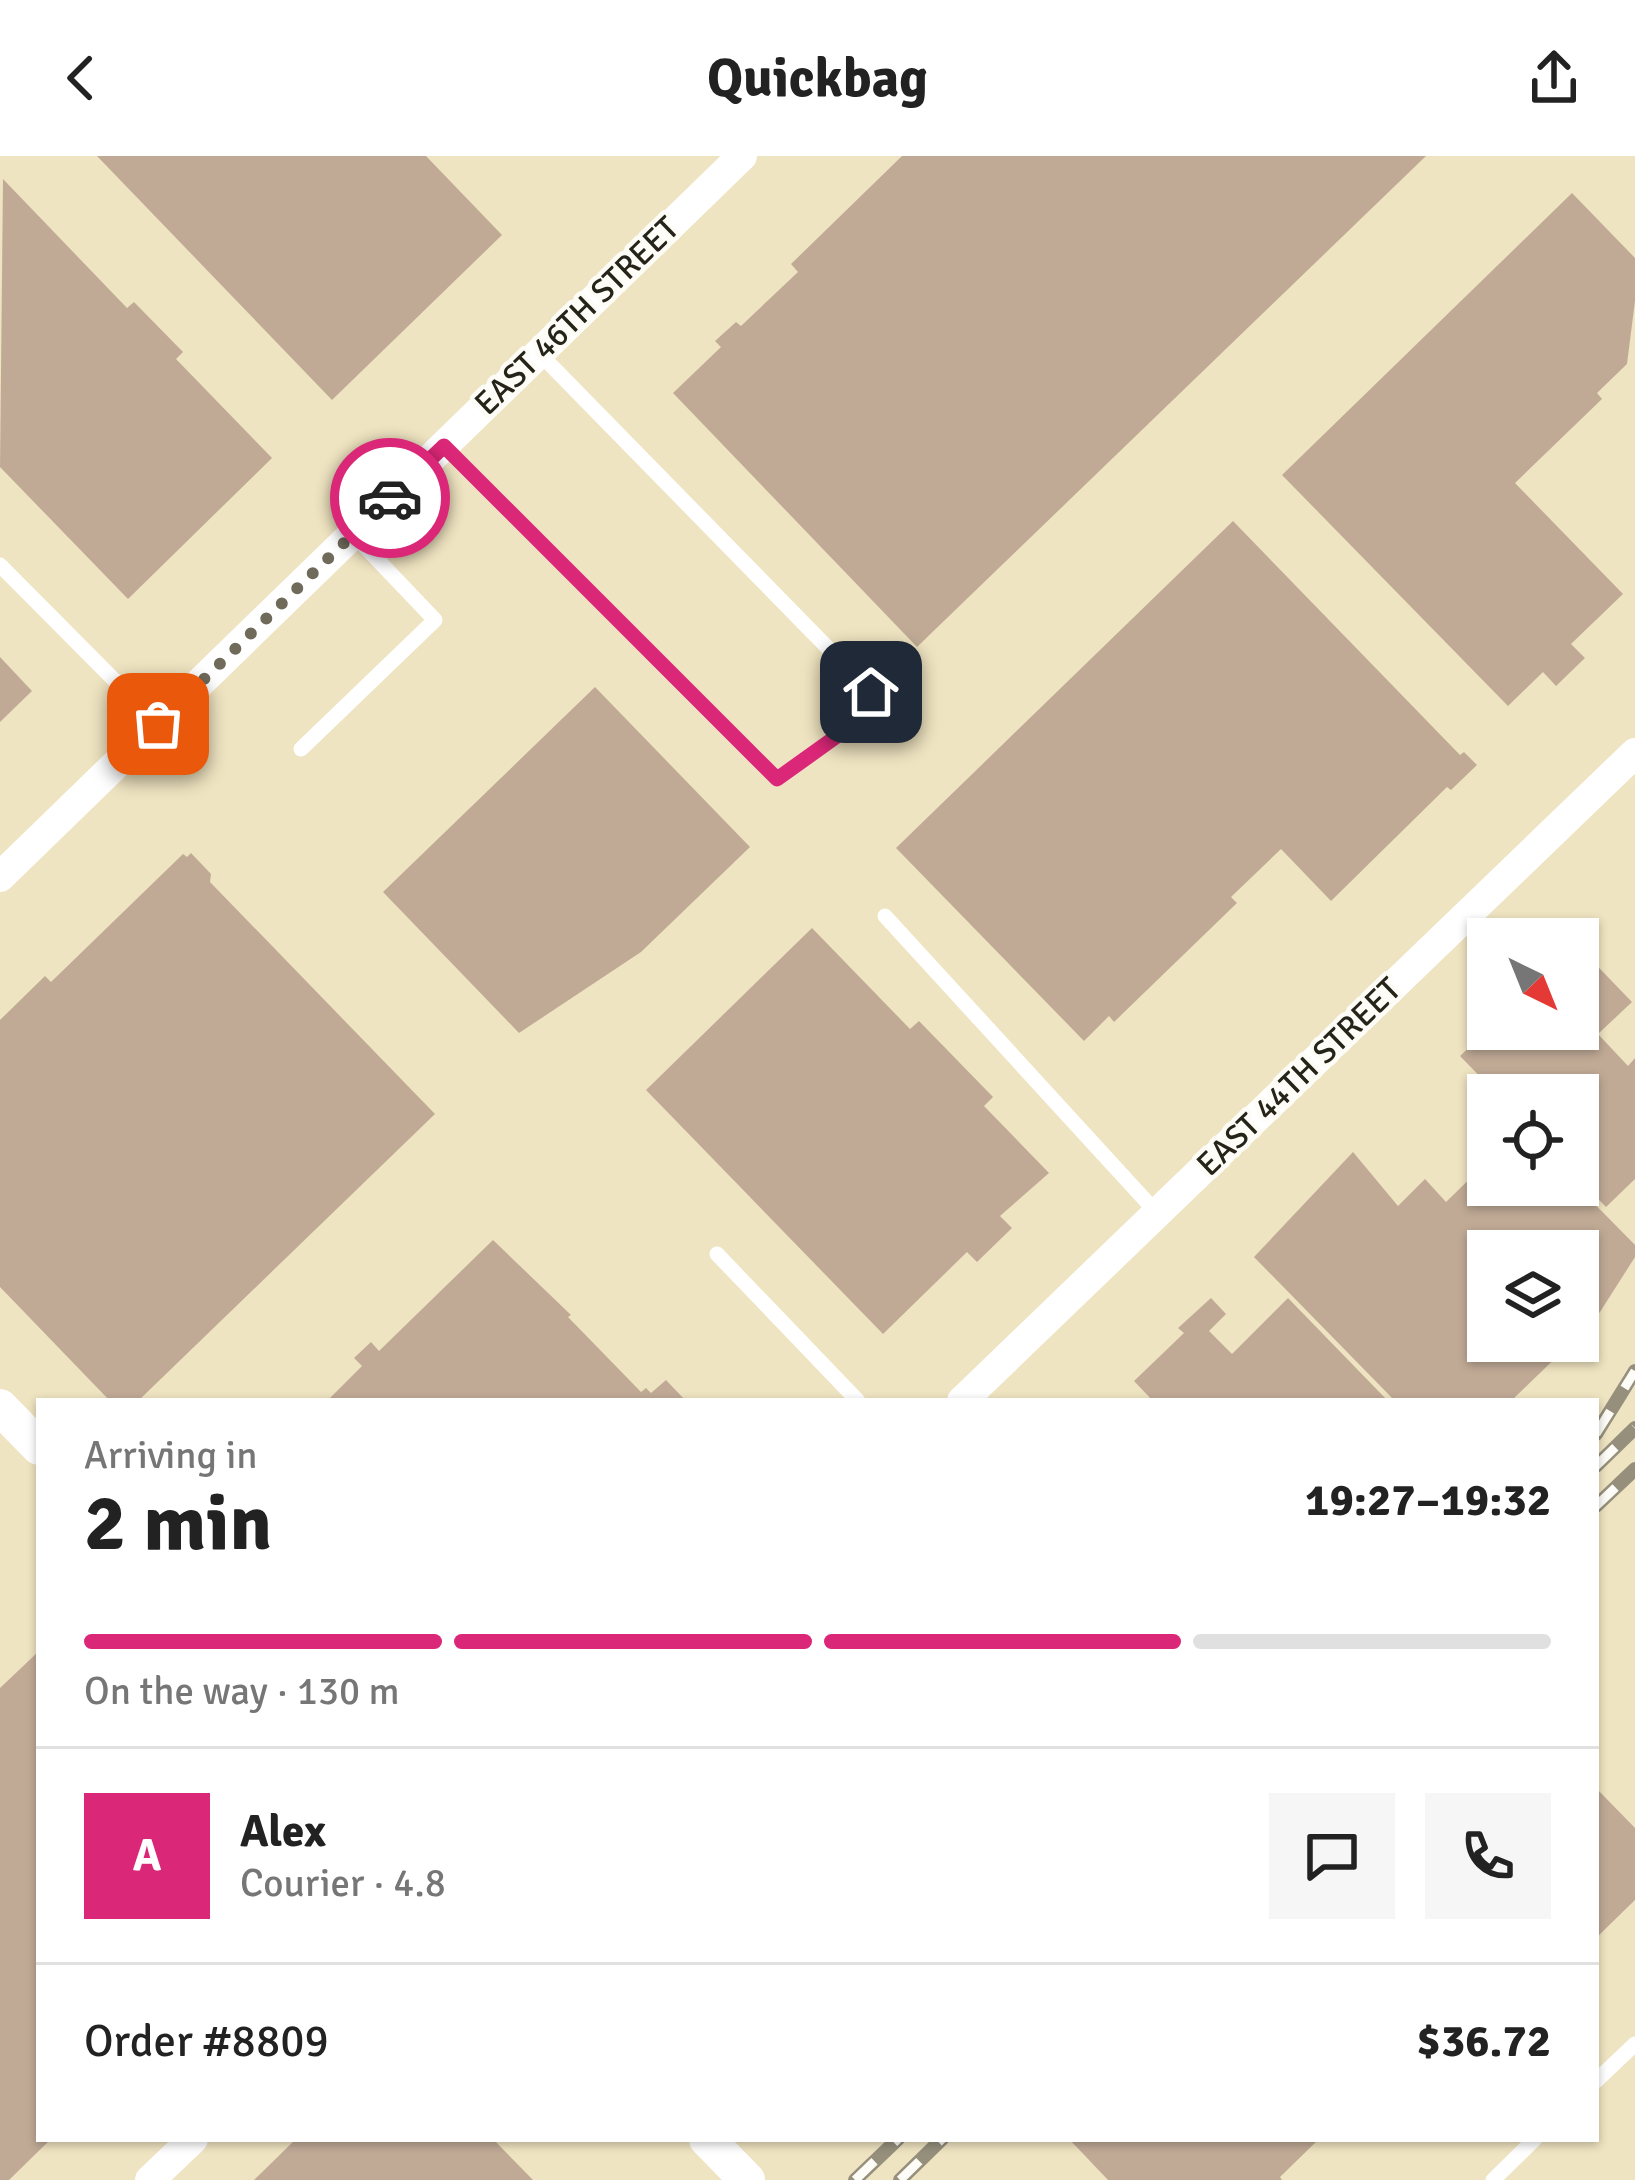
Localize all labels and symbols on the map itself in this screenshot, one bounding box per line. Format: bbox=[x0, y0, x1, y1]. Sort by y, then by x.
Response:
street label: EAST 46TH STREET bbox=[466, 208, 688, 424]
courier bbox=[330, 438, 450, 558]
pin bbox=[820, 641, 922, 743]
pin bbox=[107, 673, 209, 775]
north arrow bbox=[1467, 918, 1599, 1050]
street label: EAST 44TH STREET bbox=[1188, 969, 1410, 1185]

